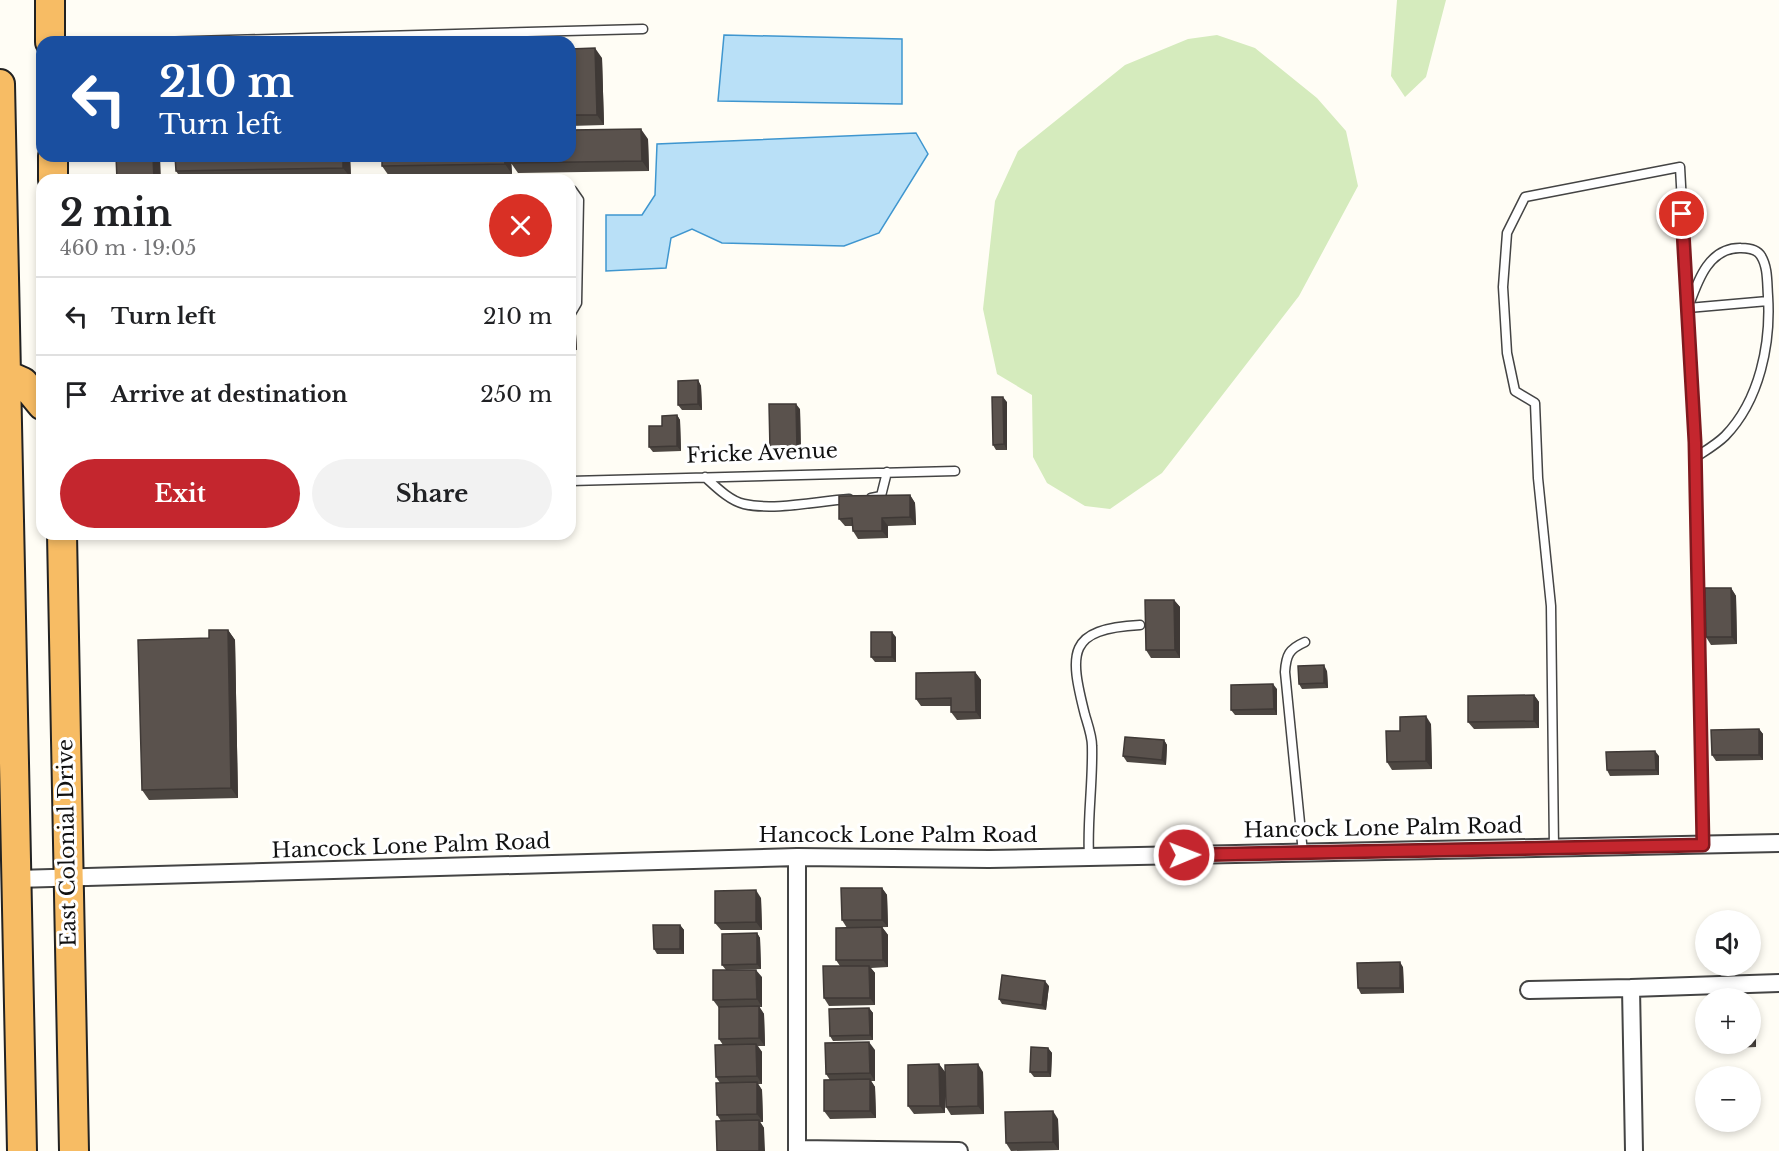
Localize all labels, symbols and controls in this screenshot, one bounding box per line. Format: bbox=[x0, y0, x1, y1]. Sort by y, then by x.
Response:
text: 210 m bbox=[159, 56, 294, 108]
icon: left bbox=[60, 60, 138, 138]
text: Turn left bbox=[159, 108, 282, 141]
pin bbox=[1656, 188, 1707, 239]
text: 2 min bbox=[60, 191, 172, 236]
button: close bbox=[489, 194, 552, 257]
icon: arrive bbox=[1665, 197, 1698, 230]
text: 460 m · 19:05 bbox=[60, 236, 196, 260]
icon: left bbox=[60, 300, 93, 333]
text: Turn left bbox=[111, 303, 216, 330]
text: 210 m bbox=[483, 303, 552, 330]
icon: arrive bbox=[60, 378, 93, 411]
text: Arrive at destination bbox=[111, 381, 348, 408]
text: 250 m bbox=[480, 381, 552, 408]
street label: Fricke Avenue bbox=[686, 437, 838, 469]
button: Exit bbox=[60, 459, 300, 528]
button: Share bbox=[312, 459, 552, 528]
street label: East Colonial Drive bbox=[52, 739, 82, 947]
street label: Hancock Lone Palm Road bbox=[1243, 813, 1523, 843]
street label: Hancock Lone Palm Road bbox=[758, 822, 1038, 848]
position arrow bbox=[1152, 823, 1216, 887]
street label: Hancock Lone Palm Road bbox=[271, 828, 551, 864]
map controls bbox=[1695, 910, 1761, 1132]
button: sound bbox=[1695, 910, 1761, 976]
button: + bbox=[1695, 988, 1761, 1054]
button: − bbox=[1695, 1066, 1761, 1132]

